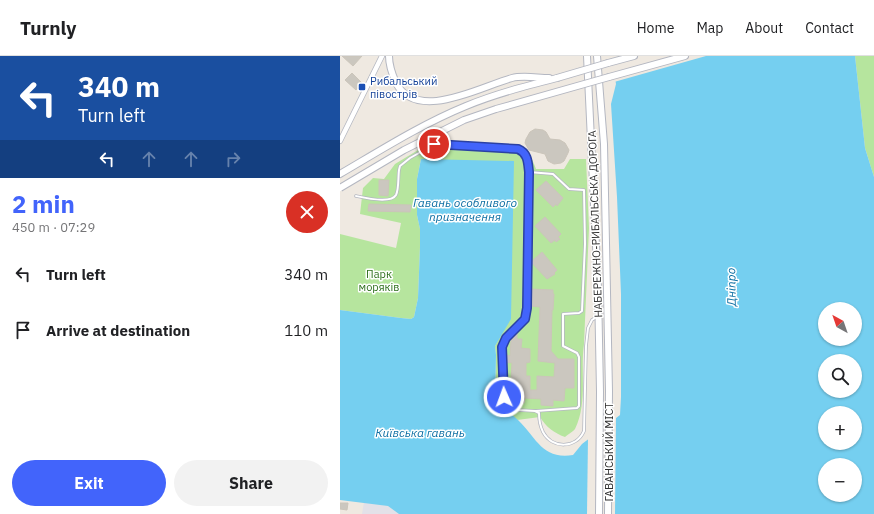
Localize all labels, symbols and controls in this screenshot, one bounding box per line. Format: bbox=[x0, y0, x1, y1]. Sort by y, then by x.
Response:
text: Turnly bbox=[20, 16, 76, 40]
text: Home bbox=[637, 19, 674, 37]
text: Map bbox=[696, 19, 723, 37]
text: About bbox=[745, 19, 783, 37]
text: Contact bbox=[805, 19, 854, 37]
text: 340 m bbox=[78, 68, 160, 105]
icon: left bbox=[12, 72, 64, 124]
place label: Рибальський півострів bbox=[370, 74, 438, 101]
marker: Рибальський півострів bbox=[357, 82, 367, 92]
text: Turn left bbox=[78, 104, 146, 127]
pin bbox=[417, 127, 451, 161]
street label: НАБЕРЕЖНО-РИБАЛЬСЬКА ДОРОГА bbox=[585, 130, 605, 318]
icon: arrive bbox=[423, 133, 445, 155]
icon: left bbox=[96, 148, 118, 170]
icon: ahead bbox=[138, 148, 160, 170]
icon: ahead bbox=[180, 148, 202, 170]
icon: right bbox=[222, 148, 244, 170]
text: 2 min bbox=[12, 188, 75, 220]
button: close bbox=[286, 191, 328, 233]
water label: Гавань особливого призначення bbox=[413, 195, 517, 224]
text: 450 m · 07:29 bbox=[12, 219, 95, 236]
icon: left bbox=[12, 263, 34, 285]
text: Turn left bbox=[46, 265, 106, 284]
text: 340 m bbox=[284, 265, 328, 284]
park label: Парк моряків bbox=[358, 267, 400, 294]
water label: Дніпро bbox=[723, 267, 739, 307]
north arrow bbox=[818, 302, 862, 346]
map controls bbox=[818, 302, 862, 502]
icon: arrive bbox=[12, 319, 34, 341]
text: Arrive at destination bbox=[46, 321, 190, 340]
text: 110 m bbox=[284, 321, 328, 340]
button: search bbox=[818, 354, 862, 398]
position arrow bbox=[483, 376, 525, 418]
street label: ГАВАНСЬКИЙ МІСТ bbox=[602, 402, 616, 502]
button: + bbox=[818, 406, 862, 450]
water label: Київська гавань bbox=[375, 425, 465, 440]
button: − bbox=[818, 458, 862, 502]
button: Exit bbox=[12, 460, 166, 506]
button: Share bbox=[174, 460, 328, 506]

